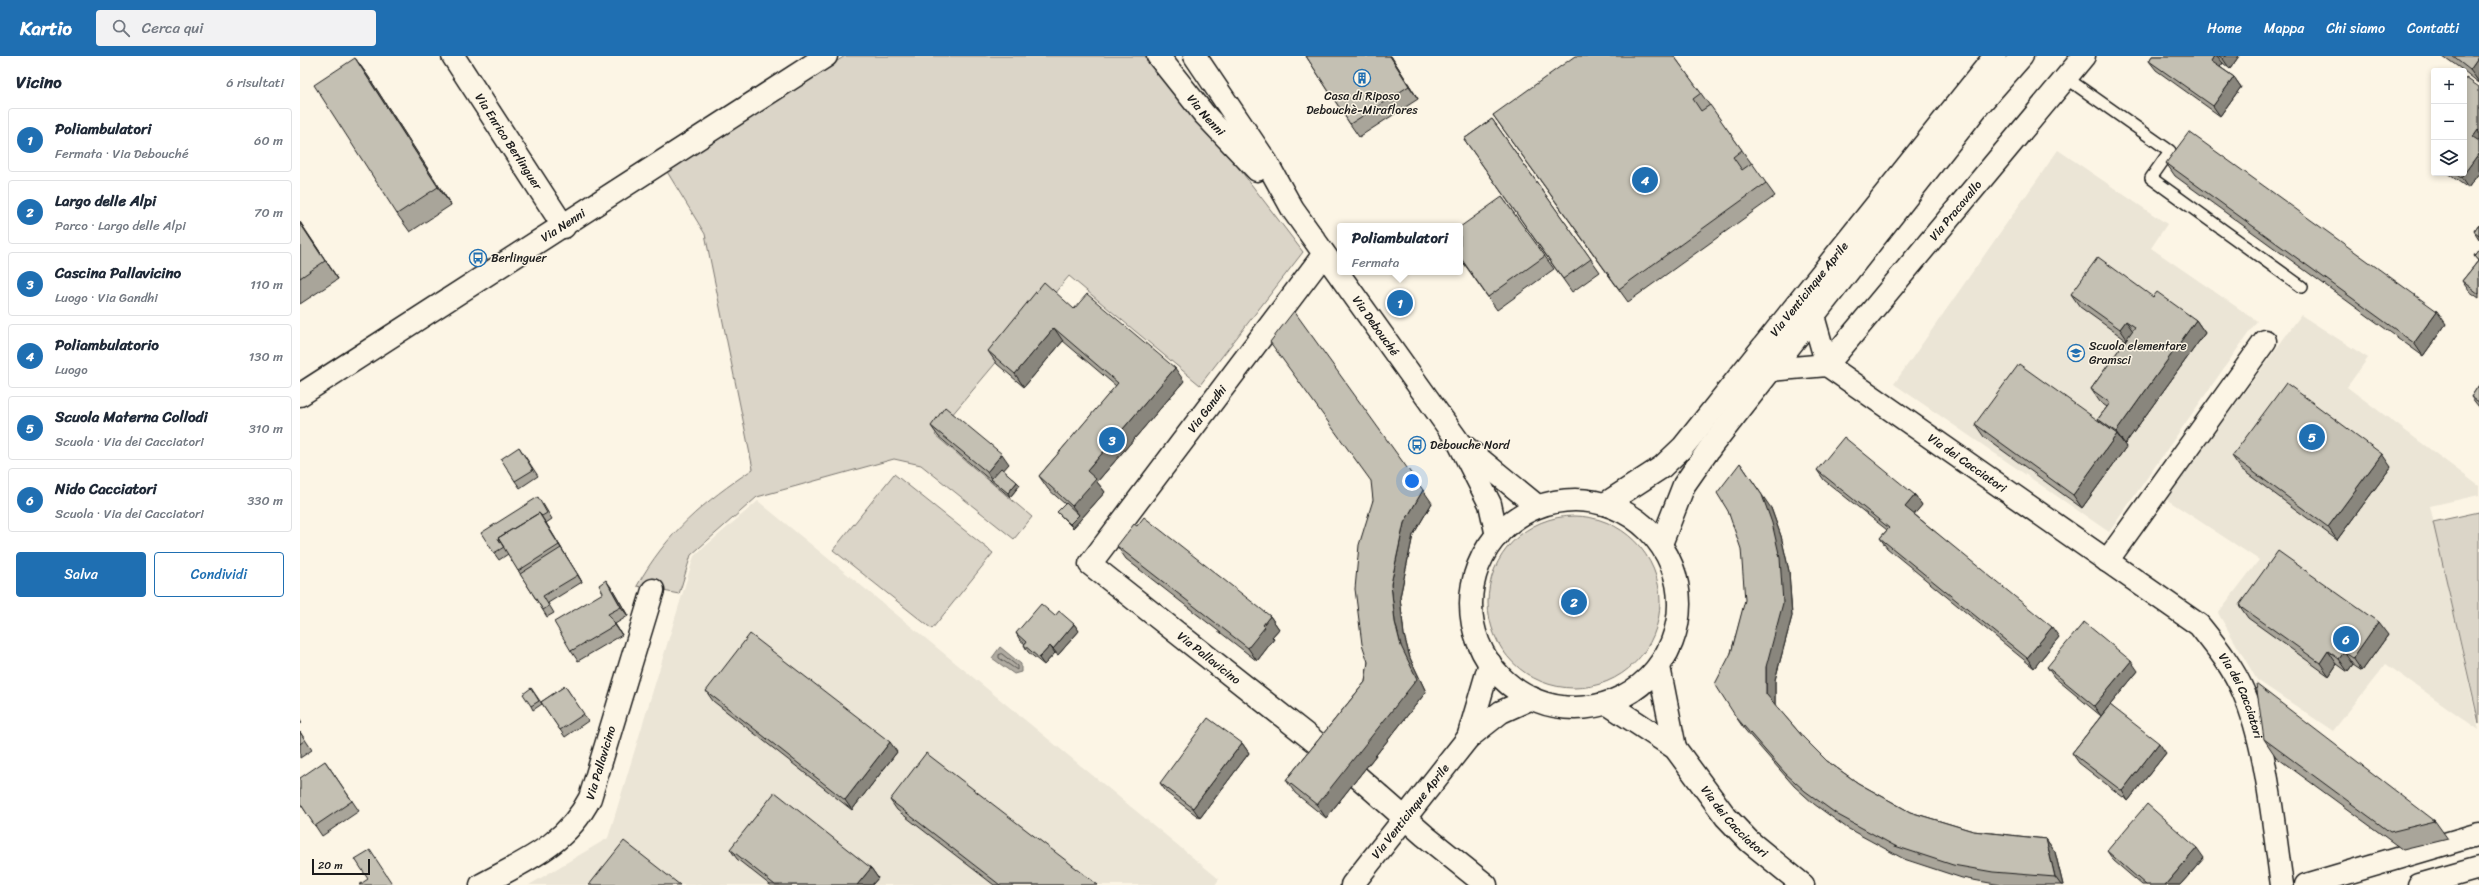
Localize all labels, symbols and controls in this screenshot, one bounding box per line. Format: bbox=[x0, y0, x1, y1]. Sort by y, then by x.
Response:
search box bbox=[96, 10, 376, 46]
text: Kartio bbox=[20, 12, 72, 45]
text: Cerca qui bbox=[142, 15, 203, 41]
text: Home bbox=[2207, 16, 2242, 41]
text: Mappa bbox=[2264, 16, 2304, 41]
text: Chi siamo bbox=[2326, 16, 2385, 41]
text: Contatti bbox=[2407, 16, 2459, 41]
icon: search bbox=[110, 17, 132, 39]
text: Vicino bbox=[16, 67, 62, 97]
building icon: Casa di Riposo Debouchè-Miraflores bbox=[1352, 68, 1372, 88]
map controls bbox=[2431, 68, 2467, 176]
button: + bbox=[2431, 68, 2467, 104]
text: 6 risultati bbox=[226, 71, 284, 94]
place label: Casa di Riposo Debouchè-Miraflores bbox=[1306, 85, 1418, 121]
street label: Via Enrico Berlinguer bbox=[469, 89, 549, 195]
street label: Via Nenni bbox=[1181, 89, 1231, 142]
button: − bbox=[2431, 104, 2467, 140]
text: Poliambulatori bbox=[55, 116, 151, 142]
text: 1 bbox=[27, 129, 33, 152]
text: 60 m bbox=[254, 129, 283, 152]
button: layers bbox=[2431, 140, 2467, 176]
text: Fermata · Via Debouché bbox=[55, 142, 189, 165]
pin: 4 bbox=[1632, 165, 1658, 195]
street label: Via Pracavallo bbox=[1923, 175, 1988, 246]
text: Largo delle Alpi bbox=[55, 188, 156, 214]
text: 2 bbox=[26, 201, 34, 224]
text: 70 m bbox=[254, 201, 283, 224]
street label: Via Nenni bbox=[536, 202, 591, 248]
text: Parco · Largo delle Alpi bbox=[55, 214, 186, 237]
popup bbox=[1337, 223, 1463, 275]
text: Poliambulatori bbox=[1352, 225, 1448, 251]
street label: Via Venticinque Aprile bbox=[1764, 236, 1854, 342]
place label: Berlinguer bbox=[491, 247, 548, 269]
bus stop icon: Berlinguer bbox=[468, 248, 488, 268]
text: Fermata bbox=[1352, 251, 1399, 274]
text: Cascina Pallavicino bbox=[55, 260, 181, 286]
text: 3 bbox=[26, 273, 34, 296]
text: 110 m bbox=[250, 273, 283, 296]
text: Luogo · Via Gandhi bbox=[55, 286, 158, 309]
pin: 1 bbox=[1387, 288, 1413, 318]
street label: Via Debouché bbox=[1346, 291, 1405, 361]
text: Poliambulatorio bbox=[55, 332, 159, 358]
place label: Scuola elementare Gramsci bbox=[2089, 335, 2187, 371]
school or university icon: Scuola elementare Gramsci bbox=[2066, 343, 2086, 363]
text: 4 bbox=[26, 345, 34, 368]
text: 130 m bbox=[249, 345, 283, 368]
text: Luogo bbox=[55, 358, 88, 381]
street label: Via Gandhi bbox=[1182, 380, 1233, 438]
text: Scuola Materna Collodi bbox=[55, 404, 208, 430]
text: 5 bbox=[26, 417, 34, 440]
text: 310 m bbox=[249, 417, 283, 440]
pin: 5 bbox=[2299, 422, 2325, 452]
pin: 3 bbox=[1099, 425, 1125, 455]
street label: Via dei Cacciatori bbox=[1923, 427, 2012, 499]
text: Scuola · Via dei Cacciatori bbox=[55, 430, 204, 453]
place label: Debouche Nord bbox=[1430, 434, 1510, 456]
bus stop icon: Debouche Nord bbox=[1407, 435, 1427, 455]
your location bbox=[1402, 471, 1422, 491]
text: Nido Cacciatori bbox=[55, 476, 157, 502]
text: 6 bbox=[26, 489, 34, 512]
text: 330 m bbox=[247, 489, 283, 512]
text: Scuola · Via dei Cacciatori bbox=[55, 502, 204, 525]
button: Salva bbox=[16, 552, 146, 597]
button: Condividi bbox=[154, 552, 284, 597]
pin: 2 bbox=[1561, 587, 1587, 617]
pin: 6 bbox=[2333, 624, 2359, 654]
street label: Via Pallavicino bbox=[1172, 626, 1246, 690]
street label: Via dei Cacciatori bbox=[2213, 648, 2269, 742]
street label: Via Pallavicino bbox=[579, 723, 622, 802]
street label: Via Venticinque Aprile bbox=[1365, 758, 1455, 864]
street label: Via dei Cacciatori bbox=[1695, 780, 1774, 864]
text: 20 m bbox=[318, 856, 343, 875]
scale bar bbox=[312, 857, 370, 876]

